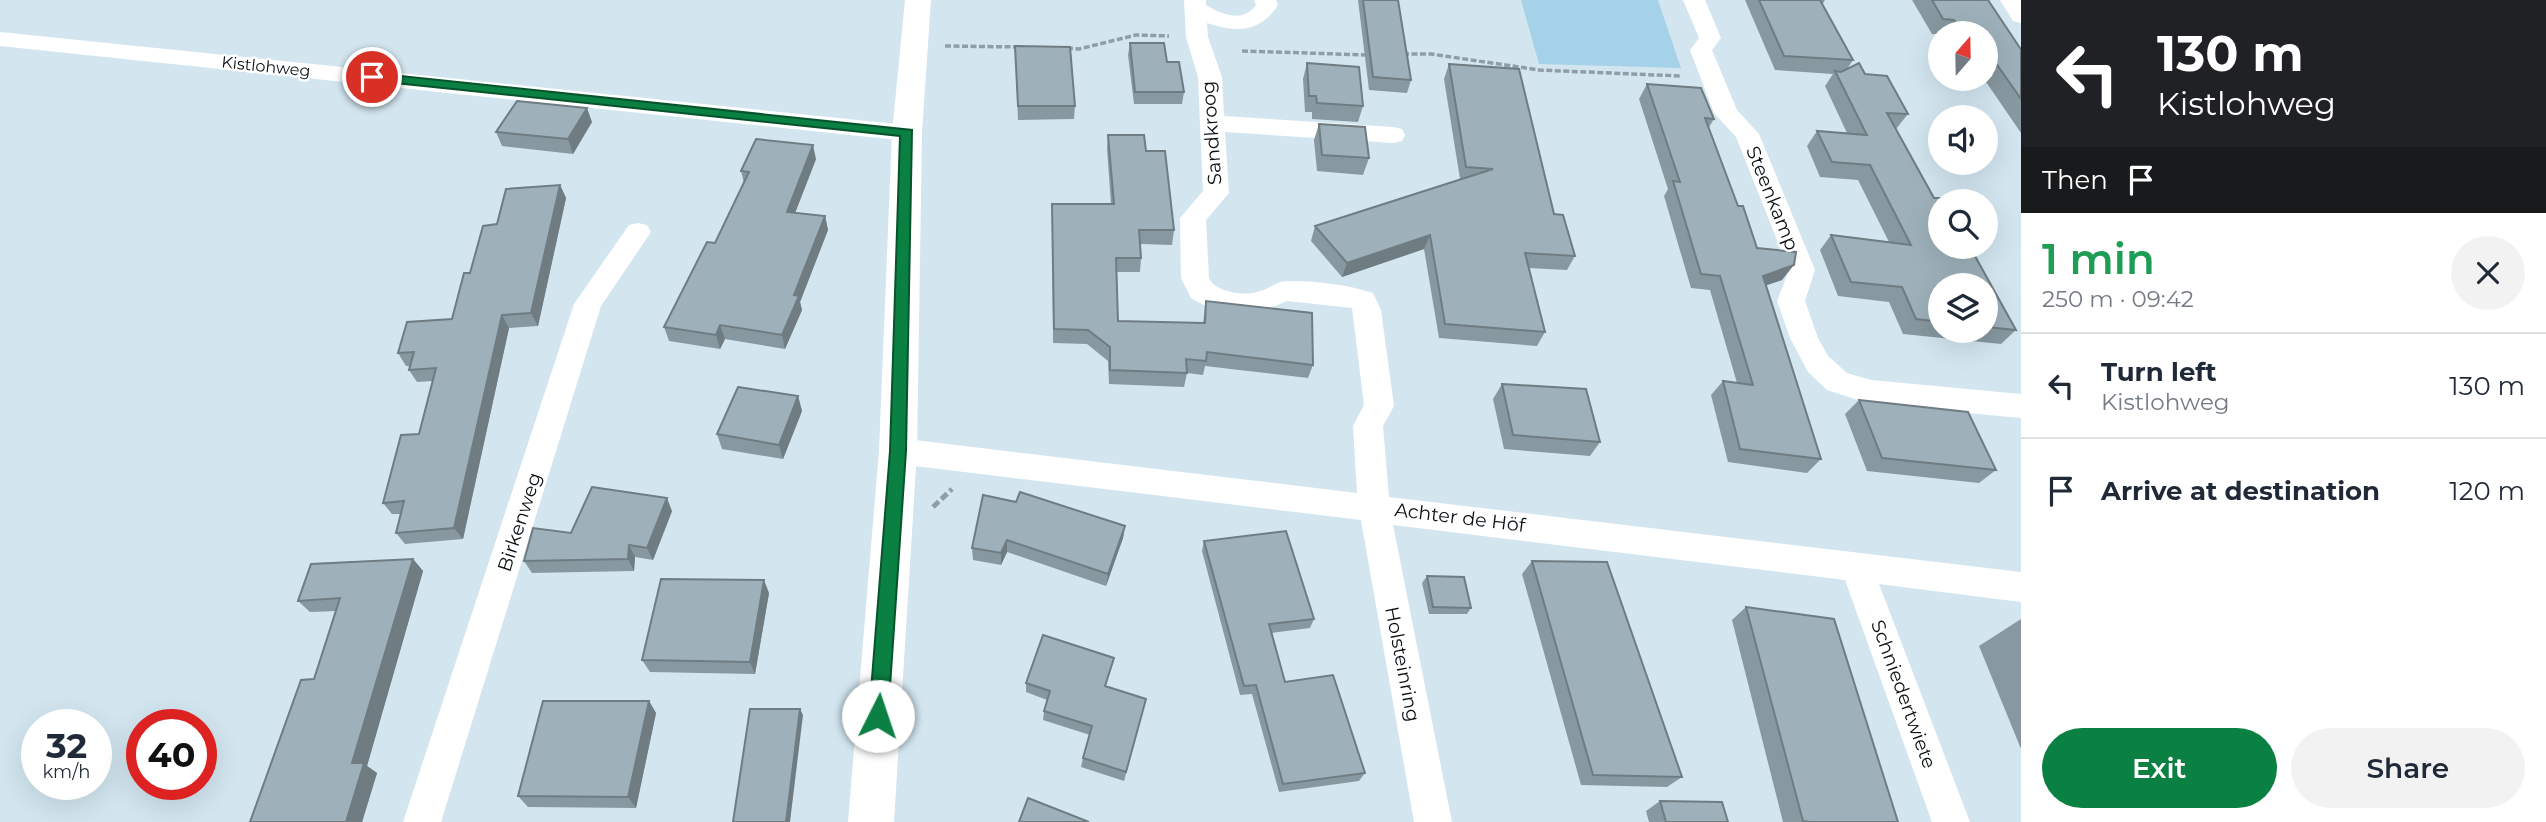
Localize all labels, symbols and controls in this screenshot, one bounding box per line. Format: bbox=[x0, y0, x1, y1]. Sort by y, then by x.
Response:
north arrow bbox=[1928, 21, 1998, 91]
map controls bbox=[1928, 21, 1998, 343]
text: 130 m bbox=[2157, 24, 2304, 83]
icon: left bbox=[2042, 28, 2133, 119]
pin bbox=[342, 47, 402, 107]
street label: Kistlohweg bbox=[220, 52, 311, 81]
icon: arrive bbox=[353, 58, 391, 96]
street label: Sandkroog bbox=[1196, 80, 1227, 186]
text: Kistlohweg bbox=[2157, 84, 2336, 123]
button: sound bbox=[1928, 105, 1998, 175]
street label: Steenkamp bbox=[1741, 143, 1804, 254]
icon: arrive bbox=[2122, 161, 2160, 199]
text: Then bbox=[2042, 164, 2108, 196]
button: search bbox=[1928, 189, 1998, 259]
text: 1 min bbox=[2042, 233, 2155, 285]
button: close bbox=[2451, 236, 2525, 310]
button: layers bbox=[1928, 273, 1998, 343]
text: 250 m · 09:42 bbox=[2042, 285, 2194, 313]
text: Turn left bbox=[2101, 356, 2217, 388]
icon: left bbox=[2042, 367, 2080, 405]
text: 130 m bbox=[2449, 370, 2525, 402]
text: Kistlohweg bbox=[2101, 388, 2230, 416]
street label: Birkenweg bbox=[493, 470, 546, 575]
icon: arrive bbox=[2042, 472, 2080, 510]
text: Arrive at destination bbox=[2101, 475, 2380, 507]
text: 120 m bbox=[2449, 475, 2525, 507]
street label: Achter de Höf bbox=[1393, 498, 1528, 537]
street label: Holsteinring bbox=[1380, 604, 1425, 724]
street label: Schniedertwiete bbox=[1866, 617, 1941, 772]
position arrow bbox=[841, 679, 915, 753]
speed limit sign: 40 bbox=[126, 709, 217, 800]
text: 32 bbox=[46, 724, 87, 767]
button: Exit bbox=[2042, 728, 2277, 808]
button: Share bbox=[2291, 728, 2525, 808]
text: km/h bbox=[42, 761, 91, 783]

